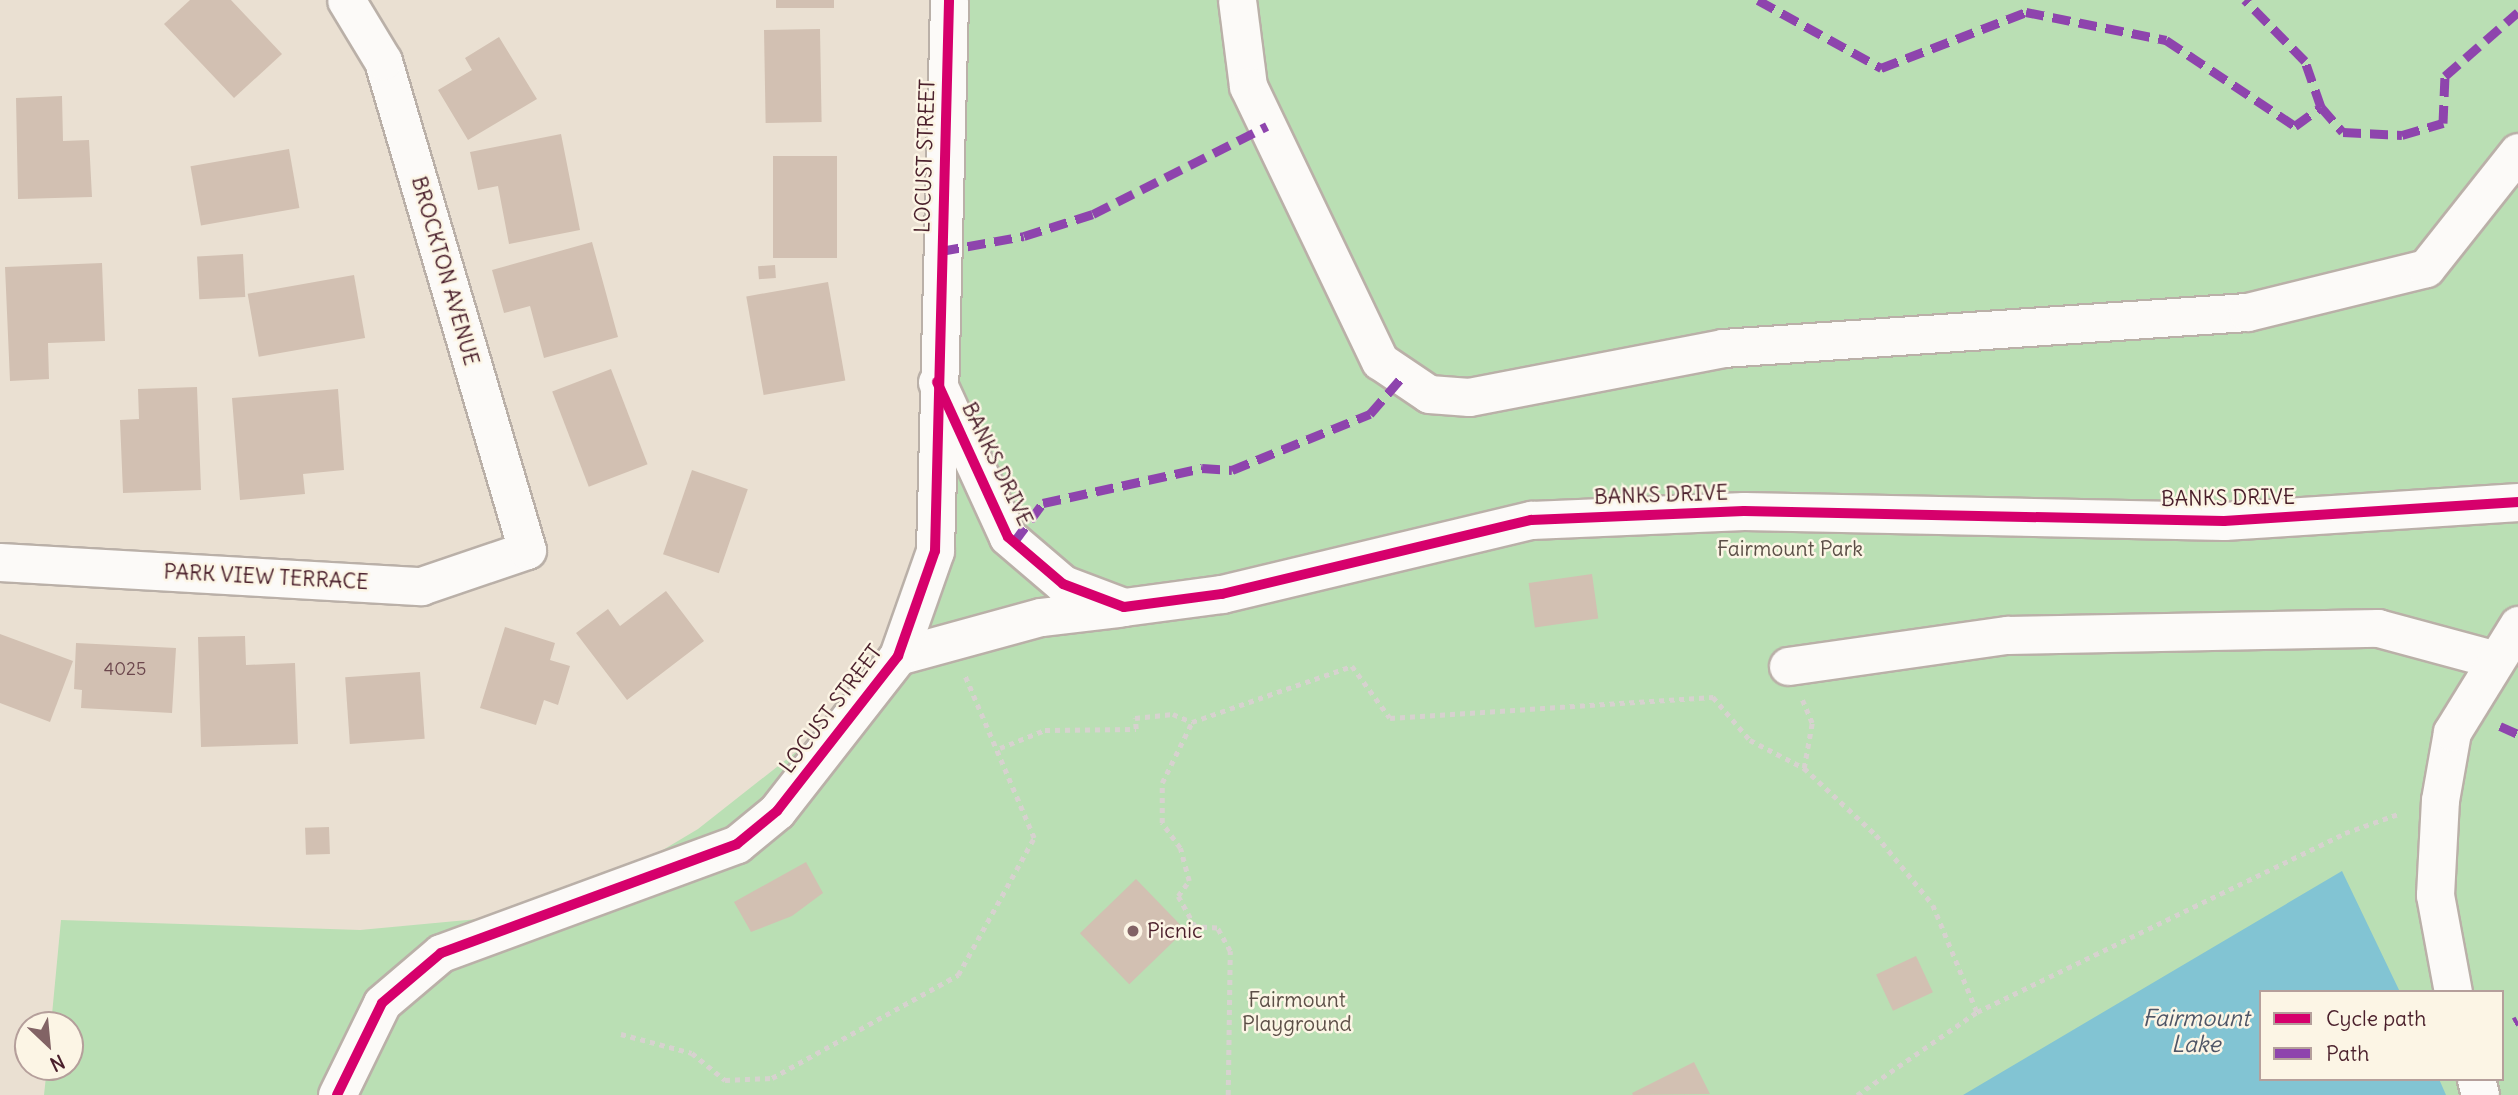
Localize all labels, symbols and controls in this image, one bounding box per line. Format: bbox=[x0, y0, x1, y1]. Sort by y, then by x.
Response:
street label: LOCUST STREET bbox=[910, 78, 940, 234]
street label: BROCKTON AVENUE bbox=[406, 173, 484, 369]
street label: BANKS DRIVE bbox=[956, 398, 1038, 530]
street label: BANKS DRIVE bbox=[1593, 480, 1729, 510]
street label: BANKS DRIVE bbox=[2161, 484, 2295, 512]
park label: Fairmount Park bbox=[1717, 536, 1863, 562]
street label: PARK VIEW TERRACE bbox=[163, 559, 369, 595]
street label: LOCUST STREET bbox=[775, 640, 887, 778]
house number: 4025 bbox=[104, 658, 146, 680]
place label: Picnic bbox=[1147, 918, 1203, 944]
marker: Picnic bbox=[1125, 923, 1141, 939]
park label: Fairmount Playground bbox=[1242, 987, 1352, 1037]
legend bbox=[2259, 990, 2504, 1081]
water label: Fairmount Lake bbox=[2143, 1004, 2249, 1058]
text: Cycle path bbox=[2326, 1005, 2426, 1032]
north arrow bbox=[14, 1011, 84, 1081]
text: Path bbox=[2326, 1040, 2369, 1067]
text: N bbox=[46, 1049, 69, 1077]

